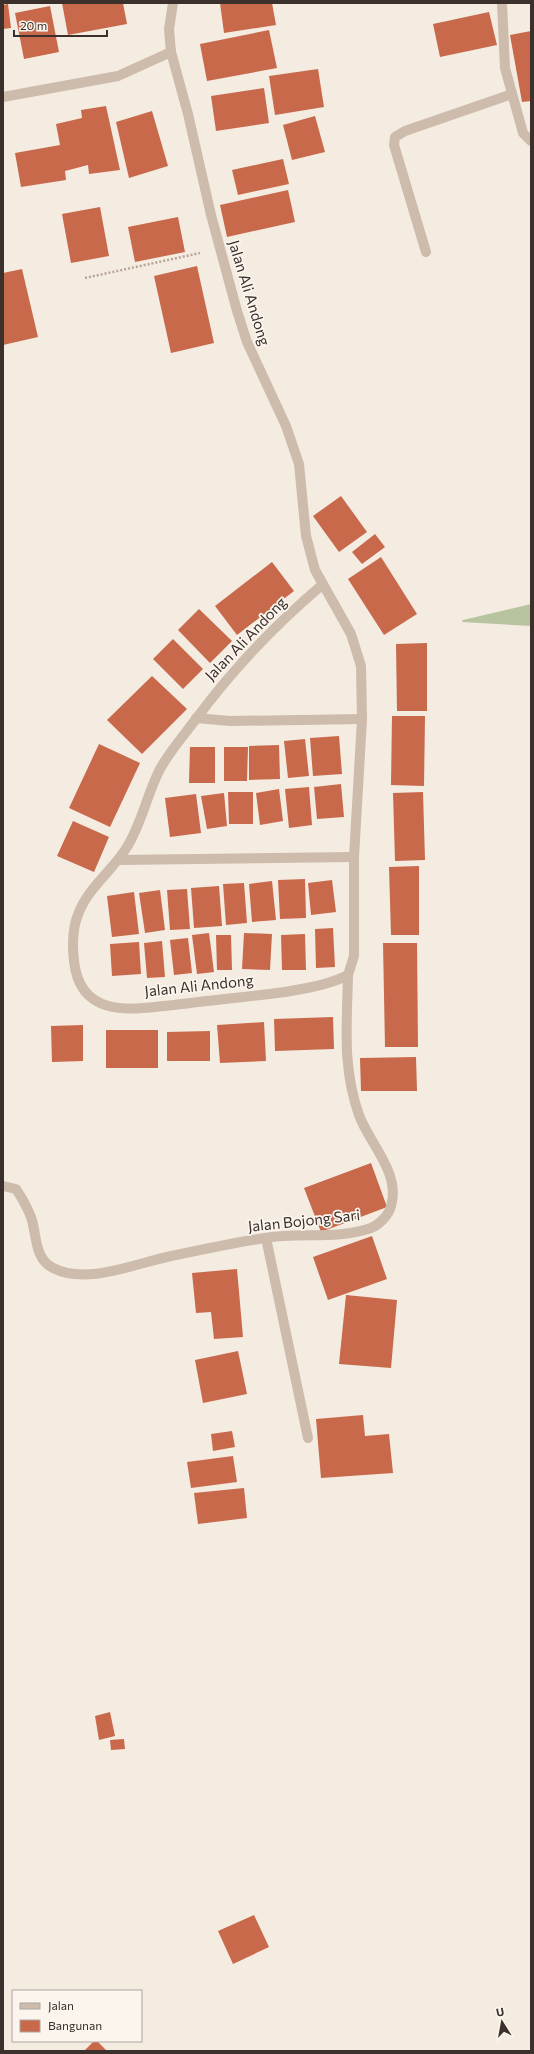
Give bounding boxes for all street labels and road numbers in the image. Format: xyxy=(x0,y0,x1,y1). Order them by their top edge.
street label: Jalan Ali Andong xyxy=(225,238,275,348)
street label: Jalan Ali Andong xyxy=(201,593,290,684)
street label: Jalan Ali Andong xyxy=(143,970,254,1000)
street label: Jalan Bojong Sari xyxy=(247,1205,361,1235)

